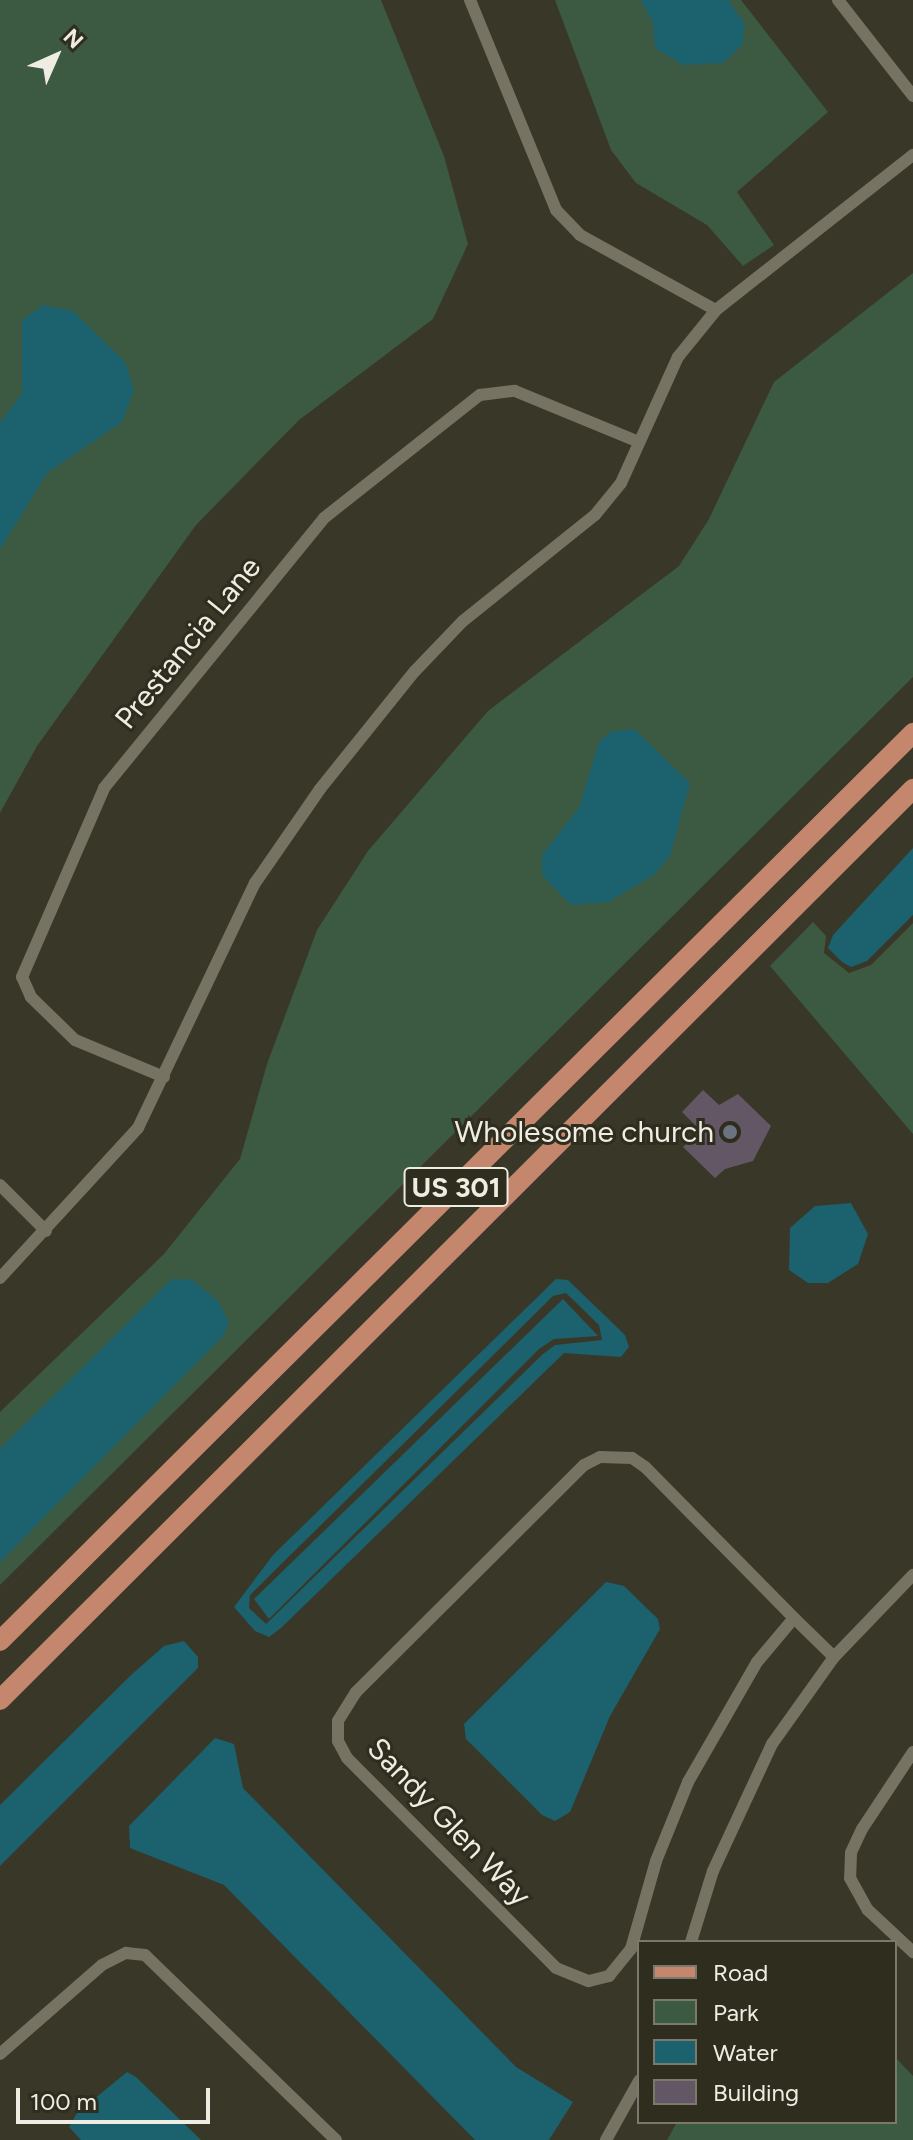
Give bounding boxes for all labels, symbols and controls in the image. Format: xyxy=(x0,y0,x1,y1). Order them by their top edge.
north arrow xyxy=(16,16,96,96)
text: N xyxy=(58,23,89,54)
street label: Prestancia Lane xyxy=(108,550,268,736)
place label: Wholesome church xyxy=(455,1114,714,1150)
marker: Wholesome church xyxy=(721,1123,739,1141)
road number: US 301 xyxy=(402,1163,510,1211)
street label: Sandy Glen Way xyxy=(360,1731,538,1913)
legend xyxy=(637,1940,897,2124)
text: Road xyxy=(713,1958,768,1987)
text: Park xyxy=(713,1998,759,2027)
text: Water xyxy=(713,2038,778,2067)
scale bar xyxy=(20,2072,214,2122)
text: Building xyxy=(713,2078,799,2107)
text: 100 m xyxy=(30,2087,97,2116)

